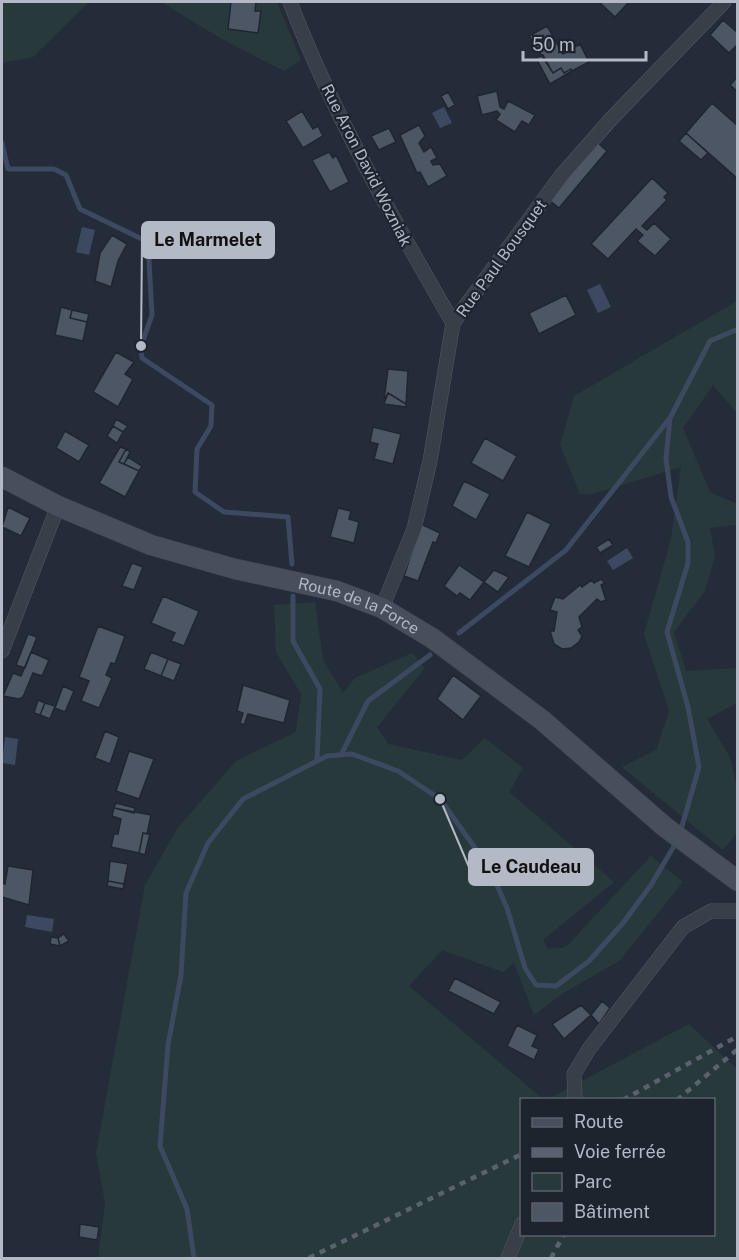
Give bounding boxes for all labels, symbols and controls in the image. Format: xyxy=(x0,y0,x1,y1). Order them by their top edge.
scale bar xyxy=(523,24,646,62)
text: 50 m xyxy=(532,34,575,55)
street label: Rue Aron David Wozniak xyxy=(317,81,416,249)
street label: Rue Paul Bousquet xyxy=(452,196,550,321)
callout: Le Marmelet xyxy=(142,222,274,258)
text: Le Marmelet xyxy=(154,229,262,250)
street label: Route de la Force xyxy=(296,574,423,638)
callout: Le Caudeau xyxy=(469,849,593,885)
text: Le Caudeau xyxy=(481,856,581,877)
legend xyxy=(520,1098,715,1236)
text: Route xyxy=(574,1111,623,1132)
text: Voie ferrée xyxy=(574,1141,666,1162)
text: Parc xyxy=(574,1171,612,1192)
text: Bâtiment xyxy=(574,1201,650,1222)

